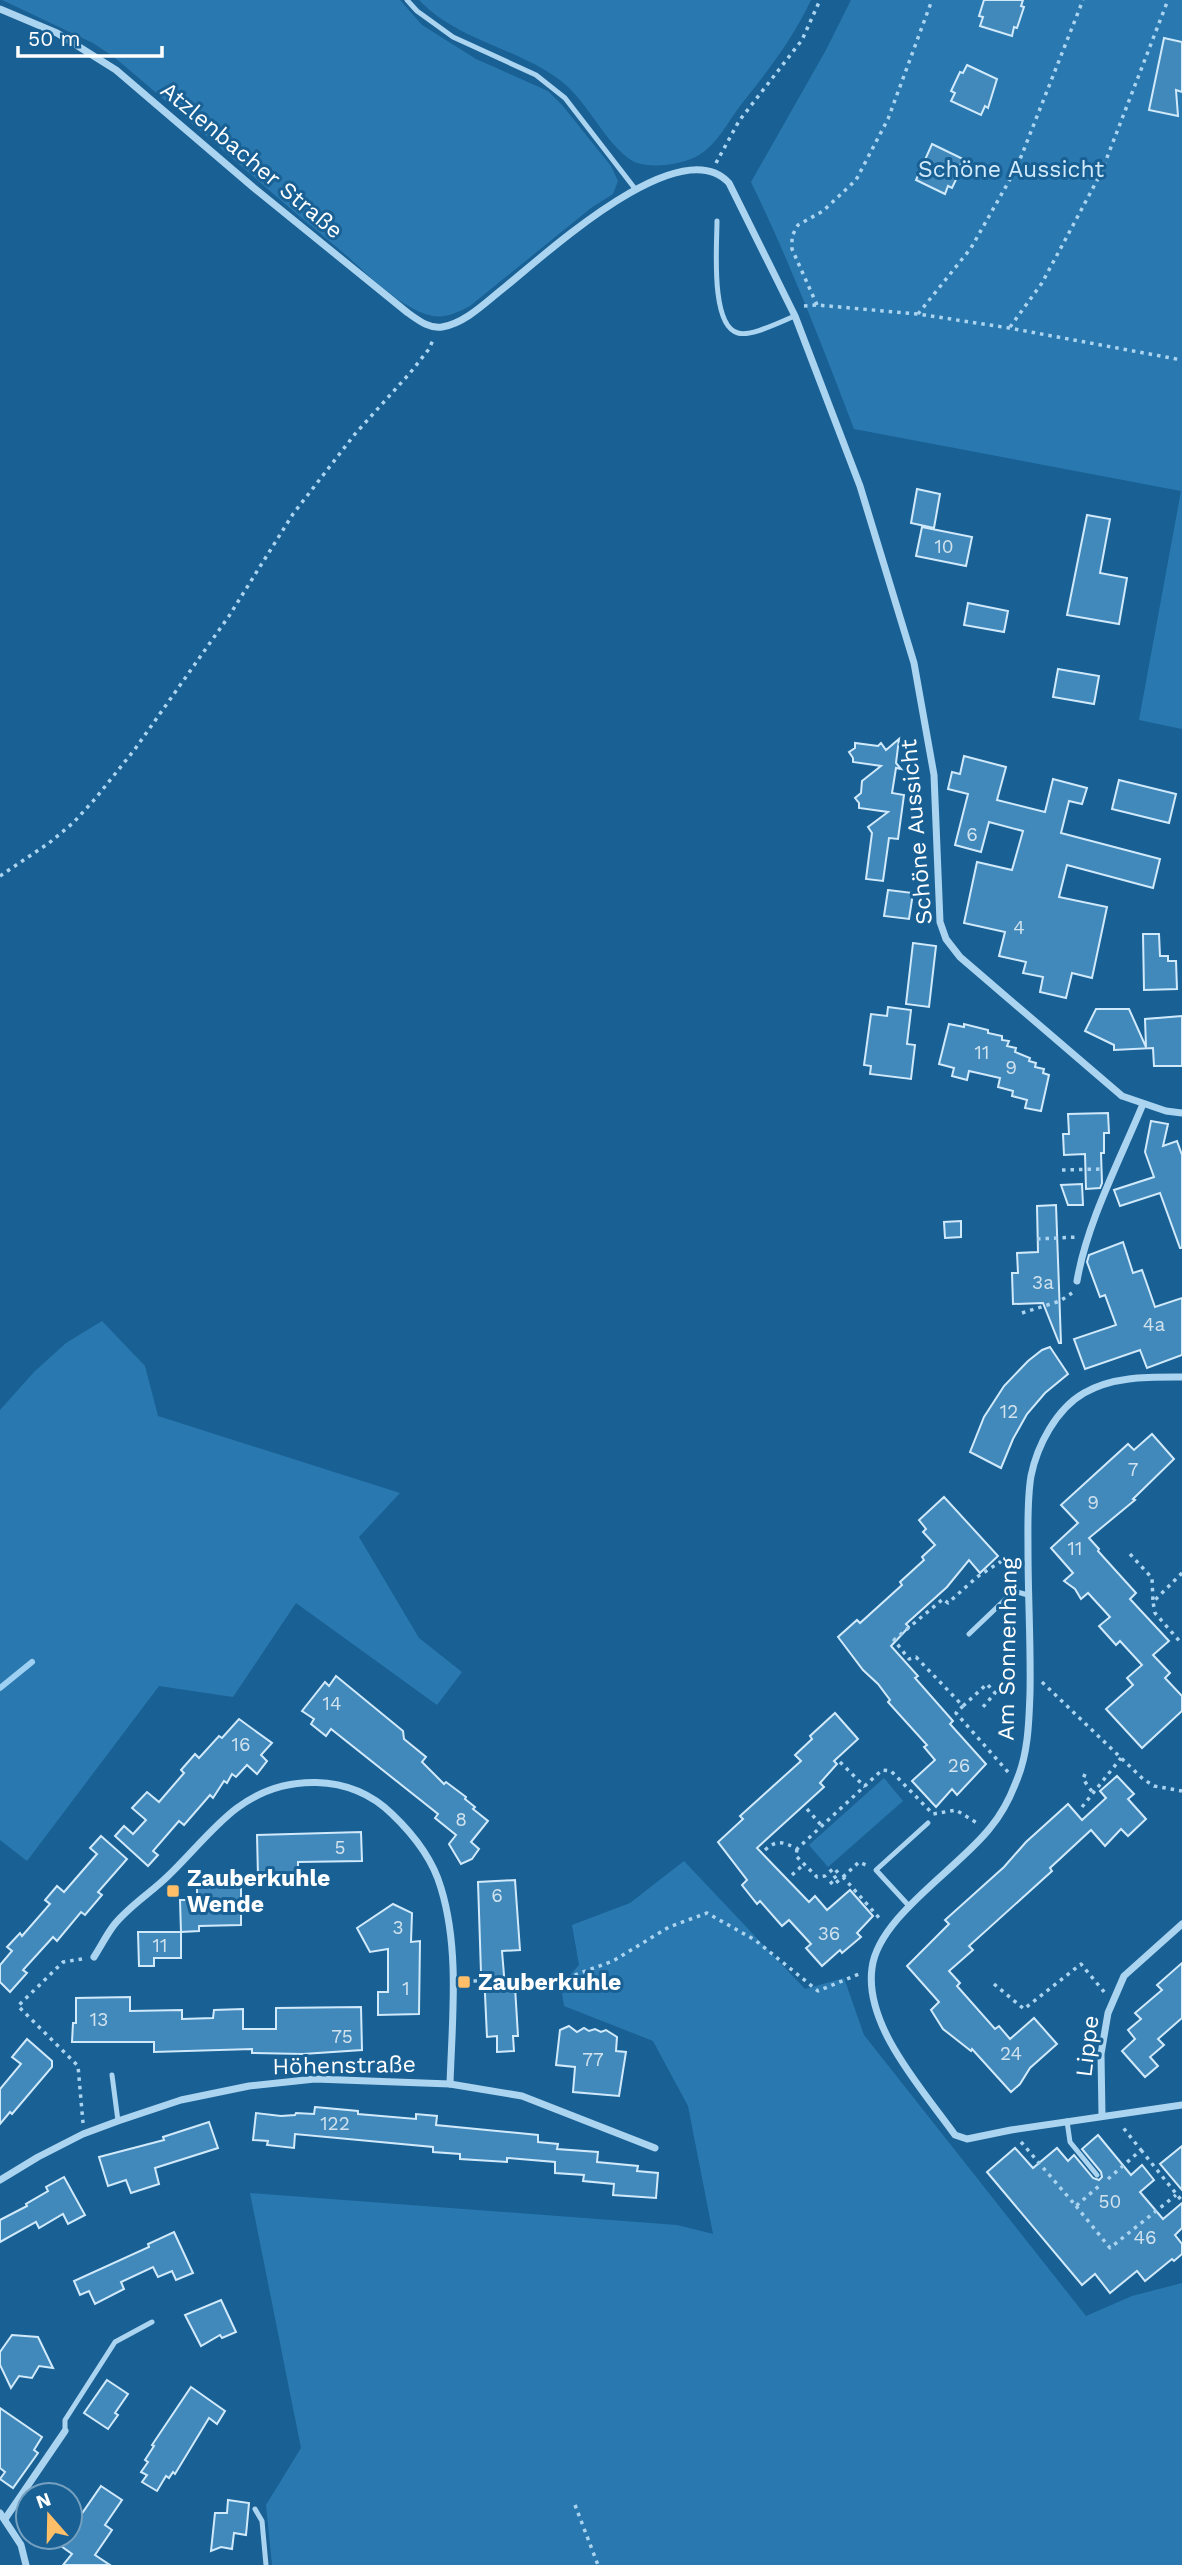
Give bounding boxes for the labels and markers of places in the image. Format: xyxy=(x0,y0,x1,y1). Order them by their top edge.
place label: Zauberkuhle Wende xyxy=(187,1865,330,1918)
marker: Zauberkuhle Wende xyxy=(165,1883,181,1899)
place label: Zauberkuhle xyxy=(478,1969,621,1996)
marker: Zauberkuhle xyxy=(456,1974,472,1990)

